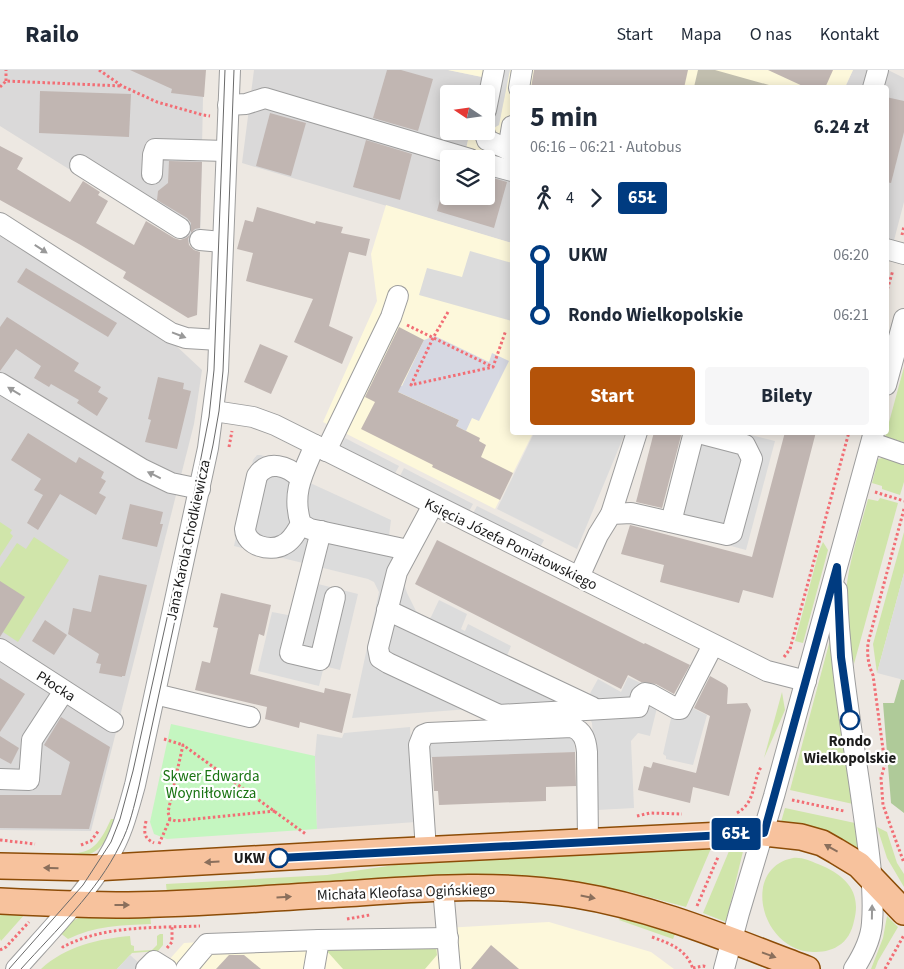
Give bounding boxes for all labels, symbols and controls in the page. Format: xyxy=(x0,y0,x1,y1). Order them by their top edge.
text: Railo xyxy=(25,17,79,52)
text: Start xyxy=(616,22,653,47)
text: Mapa xyxy=(681,22,722,47)
text: O nas xyxy=(750,22,792,47)
text: Kontakt xyxy=(820,22,879,47)
north arrow xyxy=(440,85,495,140)
map controls xyxy=(440,85,495,205)
text: 5 min xyxy=(530,97,598,137)
text: 6.24 zł xyxy=(814,114,869,141)
text: 06:16 – 06:21 · Autobus xyxy=(530,136,681,158)
button: layers xyxy=(440,150,495,205)
icon: walk xyxy=(530,184,558,212)
icon: forward xyxy=(582,184,610,212)
text: 65Ł xyxy=(628,185,657,210)
text: 4 xyxy=(566,187,574,209)
text: UKW xyxy=(568,242,608,269)
one-way arrow xyxy=(34,244,48,254)
text: 06:20 xyxy=(833,244,869,266)
text: Rondo Wielkopolskie xyxy=(568,302,743,329)
text: 06:21 xyxy=(833,304,869,326)
one-way arrow xyxy=(171,332,186,339)
button: Start xyxy=(530,367,695,425)
button: Bilety xyxy=(705,367,869,425)
one-way arrow xyxy=(8,387,21,396)
street label: Jana Karola Chodkiewicza xyxy=(161,458,216,623)
one-way arrow xyxy=(147,471,161,479)
street label: Księcia Józefa Poniatowskiego xyxy=(421,493,601,596)
street label: Płocka xyxy=(32,666,79,707)
marker: Rondo Wielkopolskie xyxy=(840,710,860,730)
place label: Rondo Wielkopolskie xyxy=(804,731,896,769)
park label: Skwer Edwarda Woyniłłowicza xyxy=(162,766,260,804)
line badge: 65Ł xyxy=(707,818,765,850)
text: 65Ł xyxy=(722,821,750,846)
one-way arrow xyxy=(824,844,838,852)
place label: UKW xyxy=(234,848,265,869)
marker: UKW xyxy=(269,848,289,868)
one-way arrow xyxy=(204,858,220,866)
one-way arrow xyxy=(43,863,59,871)
street label: Michała Kleofasa Ogińskiego xyxy=(317,879,495,906)
one-way arrow xyxy=(276,892,292,900)
one-way arrow xyxy=(581,894,597,902)
one-way arrow xyxy=(114,901,130,909)
one-way arrow xyxy=(868,904,876,920)
one-way arrow xyxy=(762,951,777,959)

